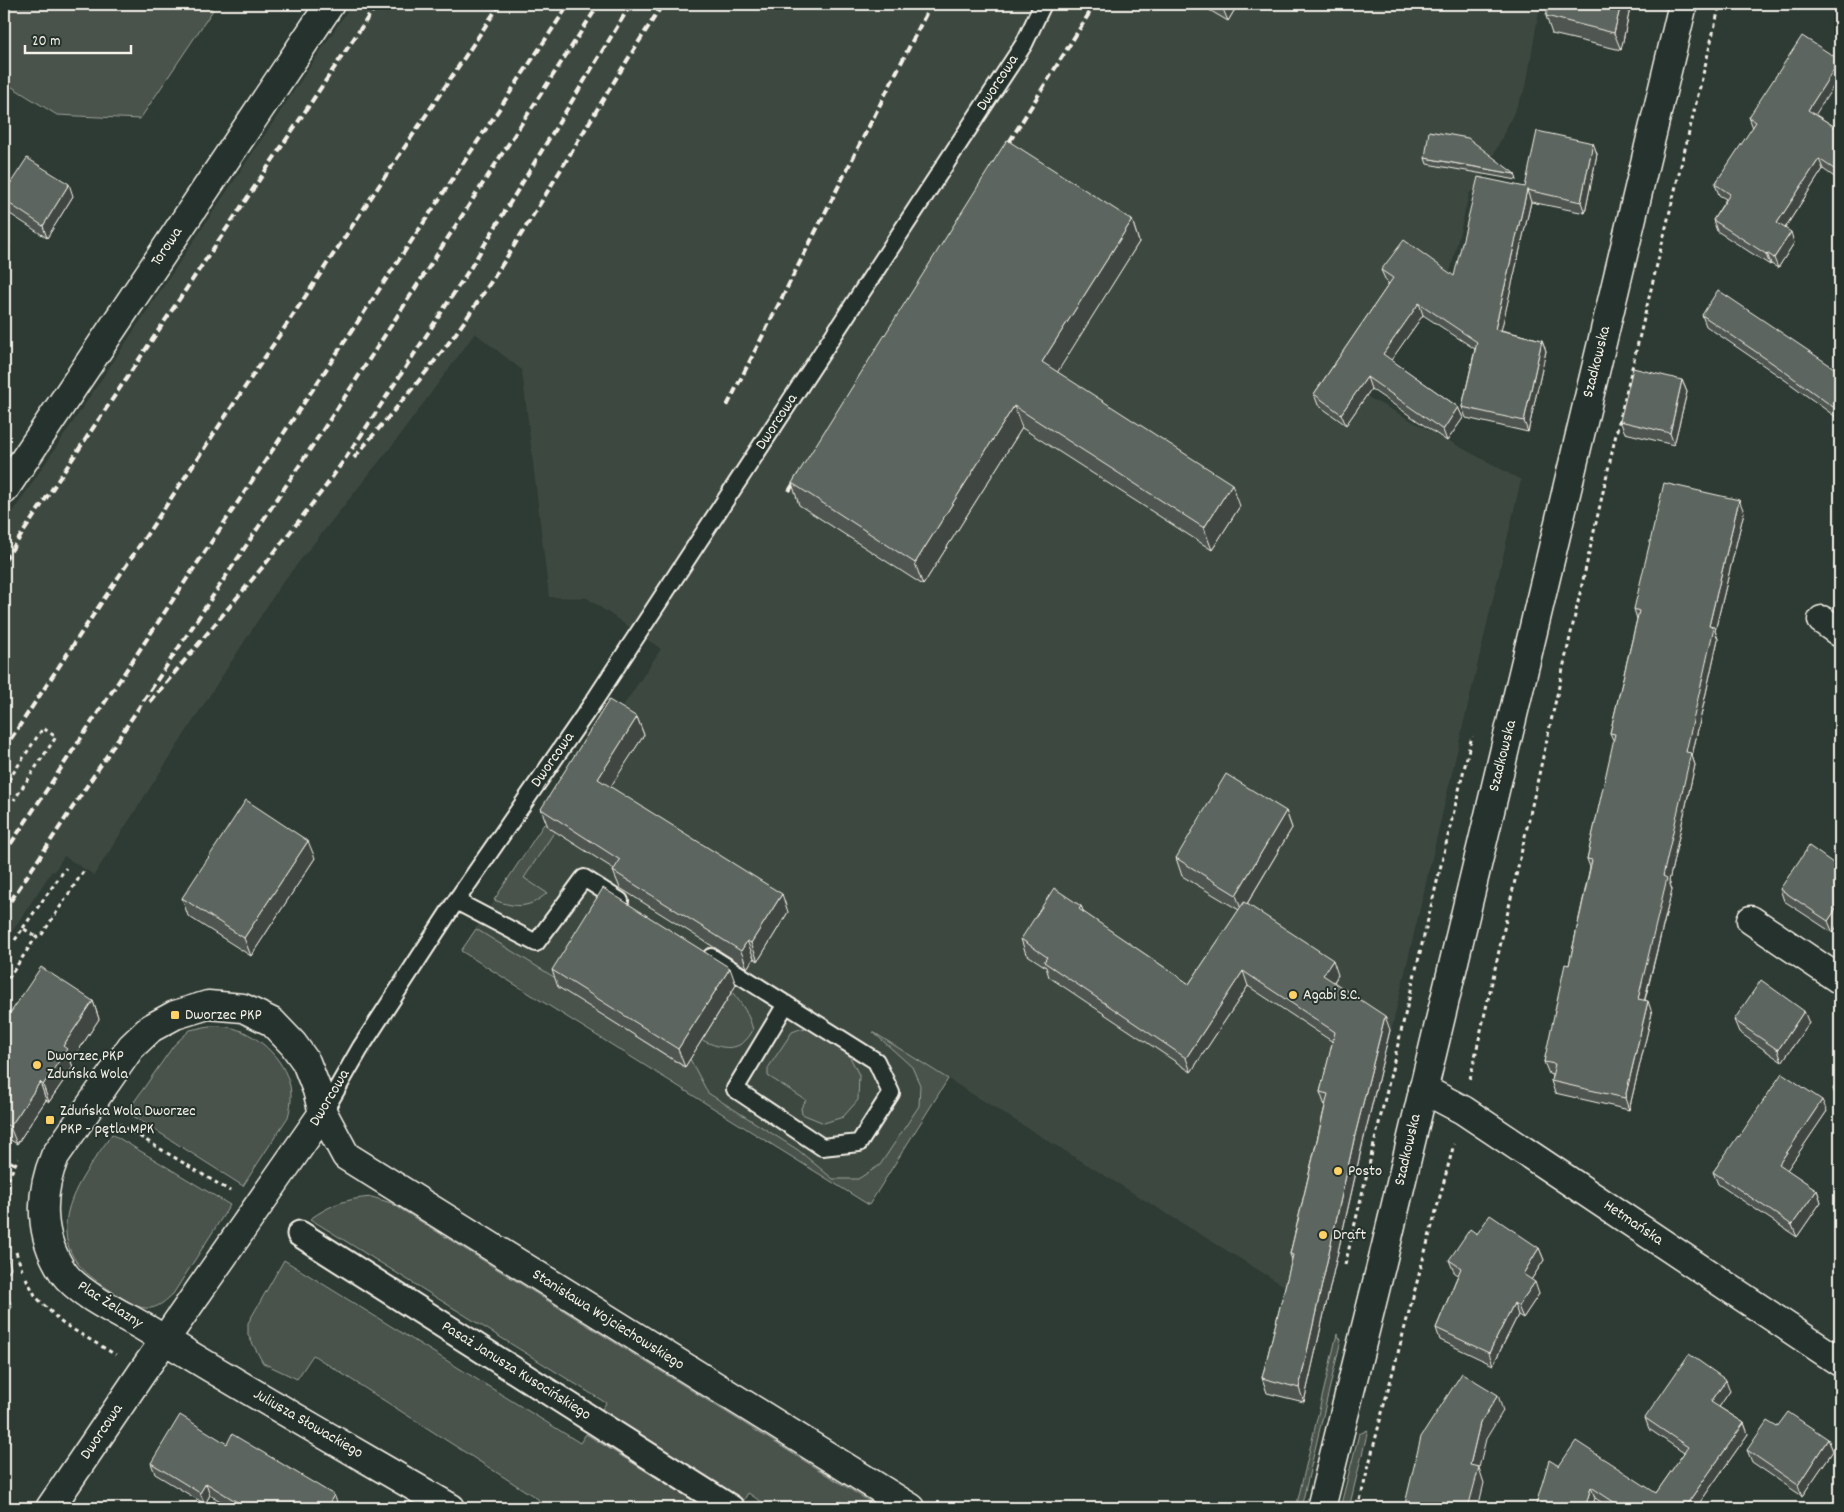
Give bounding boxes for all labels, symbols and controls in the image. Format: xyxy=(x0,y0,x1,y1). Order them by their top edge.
scale bar xyxy=(25,22,131,54)
text: 20 m xyxy=(32,31,60,53)
street label: Dworcowa xyxy=(971,50,1025,116)
street label: Torowa xyxy=(145,222,189,271)
street label: Szadkowska xyxy=(1577,323,1617,400)
street label: Dworcowa xyxy=(750,389,804,455)
street label: Szadkowska xyxy=(1483,717,1523,794)
street label: Dworcowa xyxy=(526,727,581,792)
place label: Agabi S.C. xyxy=(1303,984,1360,1007)
marker: Agabi S.C. xyxy=(1287,989,1299,1001)
place label: Dworzec PKP xyxy=(185,1004,262,1027)
marker: Dworzec PKP xyxy=(169,1009,181,1021)
place label: Dworzec PKP Zduńska Wola xyxy=(47,1045,128,1086)
marker: Dworzec PKP Zduńska Wola xyxy=(31,1059,43,1071)
street label: Dworcowa xyxy=(304,1065,356,1131)
place label: Zduńska Wola Dworzec PKP - pętla MPK xyxy=(60,1100,196,1141)
street label: Szadkowska xyxy=(1389,1111,1428,1188)
marker: Zduńska Wola Dworzec PKP - pętla MPK xyxy=(44,1114,56,1126)
place label: Posto xyxy=(1348,1160,1382,1183)
marker: Posto xyxy=(1332,1165,1344,1177)
street label: Hetmańska xyxy=(1598,1195,1668,1252)
place label: Draft xyxy=(1333,1224,1366,1247)
marker: Draft xyxy=(1317,1229,1329,1241)
street label: Stanisława Wojciechowskiego xyxy=(527,1264,689,1376)
street label: Plac Żelazny xyxy=(73,1275,148,1335)
street label: Pasaż Janusza Kusocińskiego xyxy=(437,1316,595,1426)
street label: Juliusza Słowackiego xyxy=(249,1383,367,1465)
street label: Dworcowa xyxy=(75,1399,129,1465)

